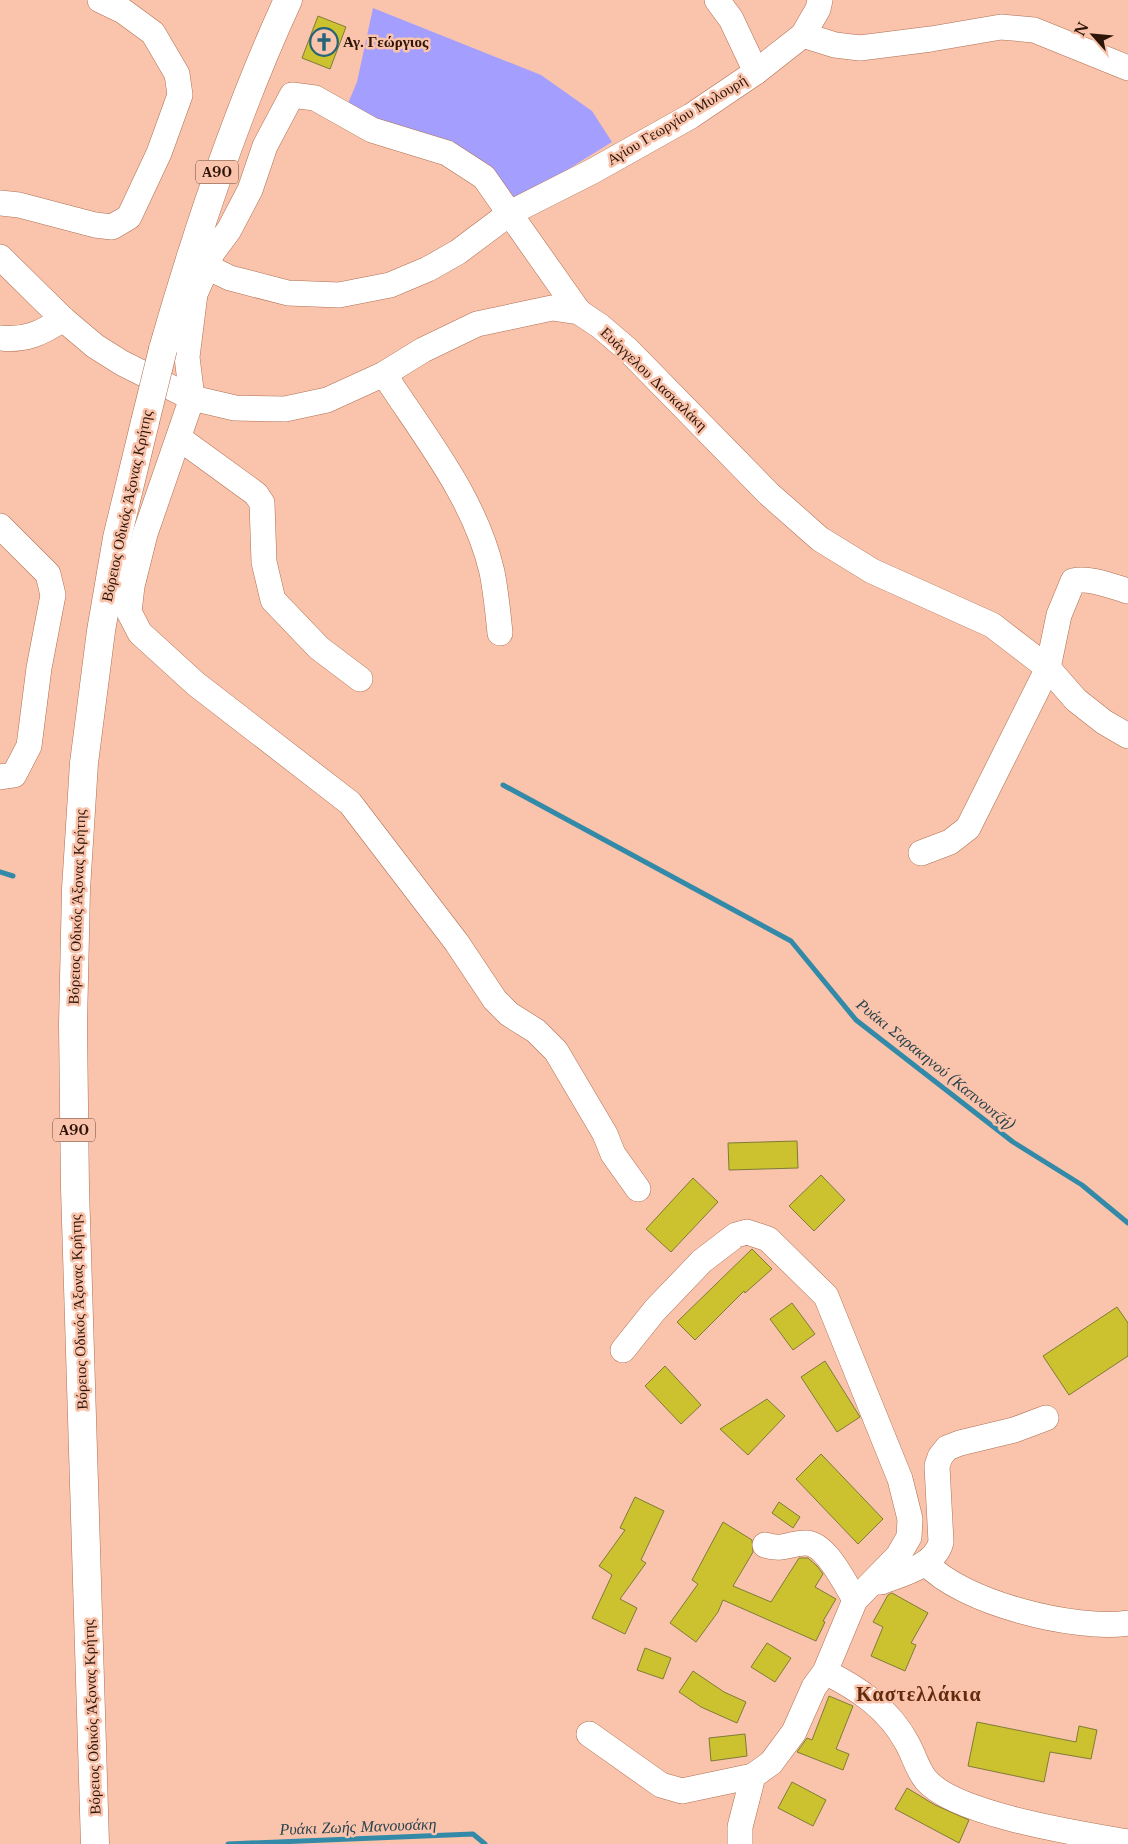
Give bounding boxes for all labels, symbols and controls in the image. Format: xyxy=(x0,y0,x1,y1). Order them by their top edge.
north arrow xyxy=(1068,10,1118,60)
text: N xyxy=(1070,19,1092,39)
church icon: Αγ. Γεώργιος xyxy=(309,27,339,57)
place label: Αγ. Γεώργιος xyxy=(343,32,429,51)
street label: Αγίου Γεωργίου Μυλουρή xyxy=(603,70,750,169)
road number: Α90 xyxy=(196,160,238,183)
street label: Ευάγγελου Δασκαλάκη xyxy=(597,323,712,435)
street label: Βόρειος Οδικός Άξονας Κρήτης xyxy=(97,408,156,603)
street label: Βόρειος Οδικός Άξονας Κρήτης xyxy=(64,809,89,1005)
water label: Ρυάκι Σαρακηνού (Καπνουτζή) xyxy=(852,993,1019,1134)
road number: Α90 xyxy=(53,1118,95,1142)
street label: Βόρειος Οδικός Άξονας Κρήτης xyxy=(66,1214,91,1410)
street label: Βόρειος Οδικός Άξονας Κρήτης xyxy=(79,1619,104,1815)
district label: Καστελλάκια xyxy=(856,1682,982,1706)
water label: Ρυάκι Ζωής Μανουσάκη xyxy=(278,1813,437,1839)

